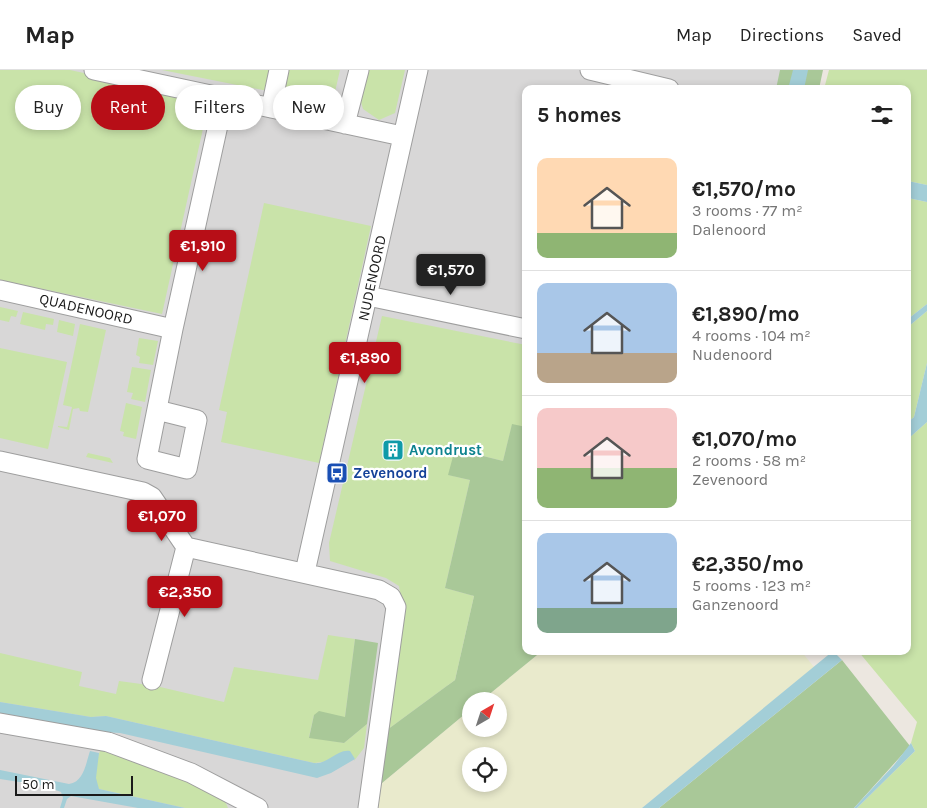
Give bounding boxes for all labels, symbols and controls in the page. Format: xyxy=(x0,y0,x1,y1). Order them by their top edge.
text: Map xyxy=(25,21,75,49)
text: Map xyxy=(676,24,712,46)
text: Directions xyxy=(740,24,824,46)
text: Saved xyxy=(852,24,902,46)
chip: Buy xyxy=(15,85,81,130)
chip: Rent xyxy=(91,85,165,130)
chip: Filters xyxy=(175,85,263,130)
chip: New xyxy=(273,85,344,130)
icon: filters xyxy=(868,101,896,129)
text: 5 homes xyxy=(537,103,622,127)
text: €1,570/mo xyxy=(692,177,796,201)
icon: home xyxy=(577,178,637,238)
text: 3 rooms · 77 m² xyxy=(692,201,803,220)
text: Dalenoord xyxy=(692,220,766,239)
pin: €1,910 xyxy=(162,230,244,272)
street label: NUDENOORD xyxy=(354,234,390,322)
text: €1,910 xyxy=(180,236,226,255)
pin: €1,570 xyxy=(410,254,492,296)
text: €1,570 xyxy=(427,260,475,279)
street label: QUADENOORD xyxy=(38,290,134,328)
text: €1,890/mo xyxy=(692,302,800,326)
icon: home xyxy=(577,303,637,363)
text: 4 rooms · 104 m² xyxy=(692,326,811,345)
pin: €1,890 xyxy=(324,342,406,384)
text: Nudenoord xyxy=(692,345,773,364)
text: €1,890 xyxy=(340,348,390,367)
text: €1,070/mo xyxy=(692,427,797,451)
icon: home xyxy=(577,428,637,488)
building icon: Avondrust xyxy=(381,438,405,462)
place label: Avondrust xyxy=(409,441,482,459)
text: 2 rooms · 58 m² xyxy=(692,451,806,470)
bus stop icon: Zevenoord xyxy=(325,461,349,485)
place label: Zevenoord xyxy=(353,464,428,482)
text: Zevenoord xyxy=(692,470,768,489)
pin: €1,070 xyxy=(121,500,203,542)
text: €1,070 xyxy=(138,506,186,525)
text: €2,350/mo xyxy=(692,552,804,576)
icon: home xyxy=(577,553,637,613)
pin: €2,350 xyxy=(144,576,226,618)
text: 5 rooms · 123 m² xyxy=(692,576,811,595)
text: €2,350 xyxy=(158,582,212,601)
text: Ganzenoord xyxy=(692,595,779,614)
north arrow xyxy=(462,692,508,738)
map controls xyxy=(462,692,507,792)
button: locate xyxy=(462,747,507,792)
scale bar xyxy=(15,773,132,796)
text: 50 m xyxy=(22,776,55,793)

